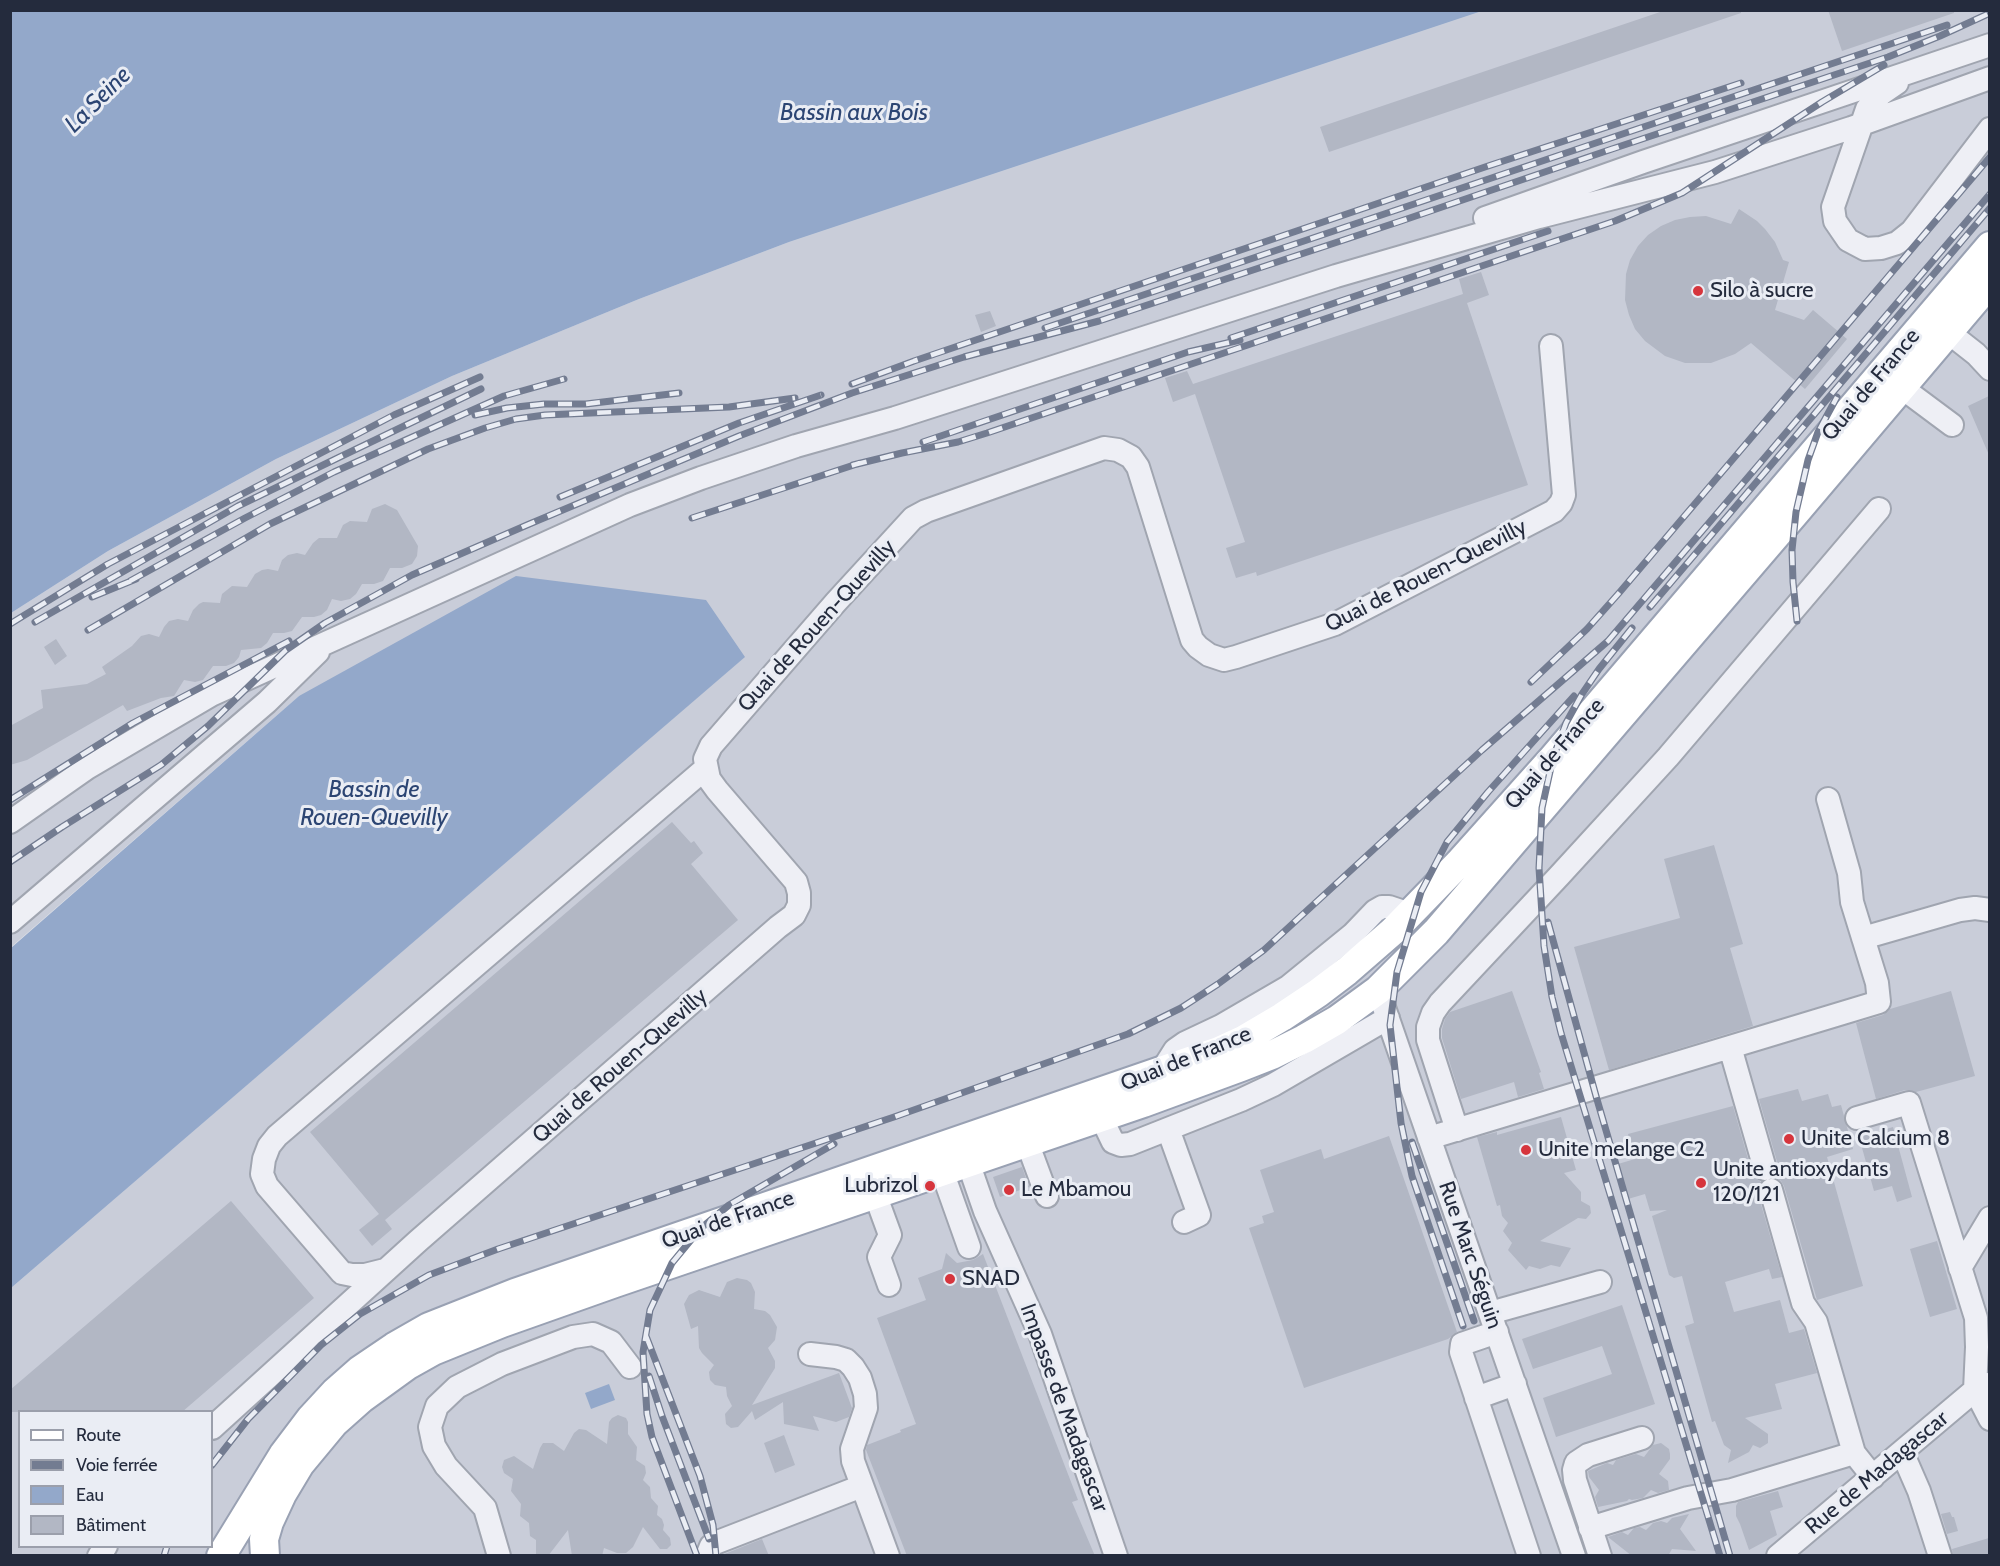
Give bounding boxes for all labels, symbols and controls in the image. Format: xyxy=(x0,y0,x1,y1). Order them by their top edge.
water label: La Seine xyxy=(59,61,137,139)
water label: Bassin aux Bois xyxy=(780,99,928,127)
place label: Silo à sucre xyxy=(1710,278,1814,304)
marker: Silo à sucre xyxy=(1691,284,1705,298)
street label: Quai de France xyxy=(1816,324,1926,446)
street label: Quai de Rouen-Quevilly xyxy=(1321,514,1531,638)
street label: Quai de Rouen-Quevilly xyxy=(733,534,901,718)
street label: Quai de France xyxy=(1500,693,1610,815)
water label: Bassin de Rouen-Quevilly xyxy=(300,776,448,832)
street label: Quai de Rouen-Quevilly xyxy=(527,983,713,1149)
street label: Quai de France xyxy=(1117,1021,1255,1097)
place label: Unite Calcium 8 xyxy=(1801,1126,1950,1152)
marker: Unite Calcium 8 xyxy=(1782,1132,1796,1146)
place label: Unite melange C2 xyxy=(1538,1137,1705,1163)
marker: Unite melange C2 xyxy=(1519,1143,1533,1157)
place label: Unite antioxydants 120/121 xyxy=(1713,1157,1888,1208)
place label: Lubrizol xyxy=(844,1173,918,1199)
marker: Unite antioxydants 120/121 xyxy=(1694,1176,1708,1190)
place label: Le Mbamou xyxy=(1021,1177,1131,1203)
street label: Rue Marc Séguin xyxy=(1432,1178,1508,1332)
marker: Lubrizol xyxy=(923,1179,937,1193)
marker: Le Mbamou xyxy=(1002,1183,1016,1197)
street label: Quai de France xyxy=(658,1185,798,1255)
place label: SNAD xyxy=(962,1266,1020,1292)
marker: SNAD xyxy=(943,1272,957,1286)
street label: Impasse de Madagascar xyxy=(1014,1300,1114,1516)
street label: Rue de Madagascar xyxy=(1800,1406,1954,1540)
legend xyxy=(18,1410,213,1548)
text: Route xyxy=(76,1424,121,1446)
text: Voie ferrée xyxy=(76,1454,157,1476)
text: Eau xyxy=(76,1484,104,1506)
text: Bâtiment xyxy=(76,1514,146,1536)

